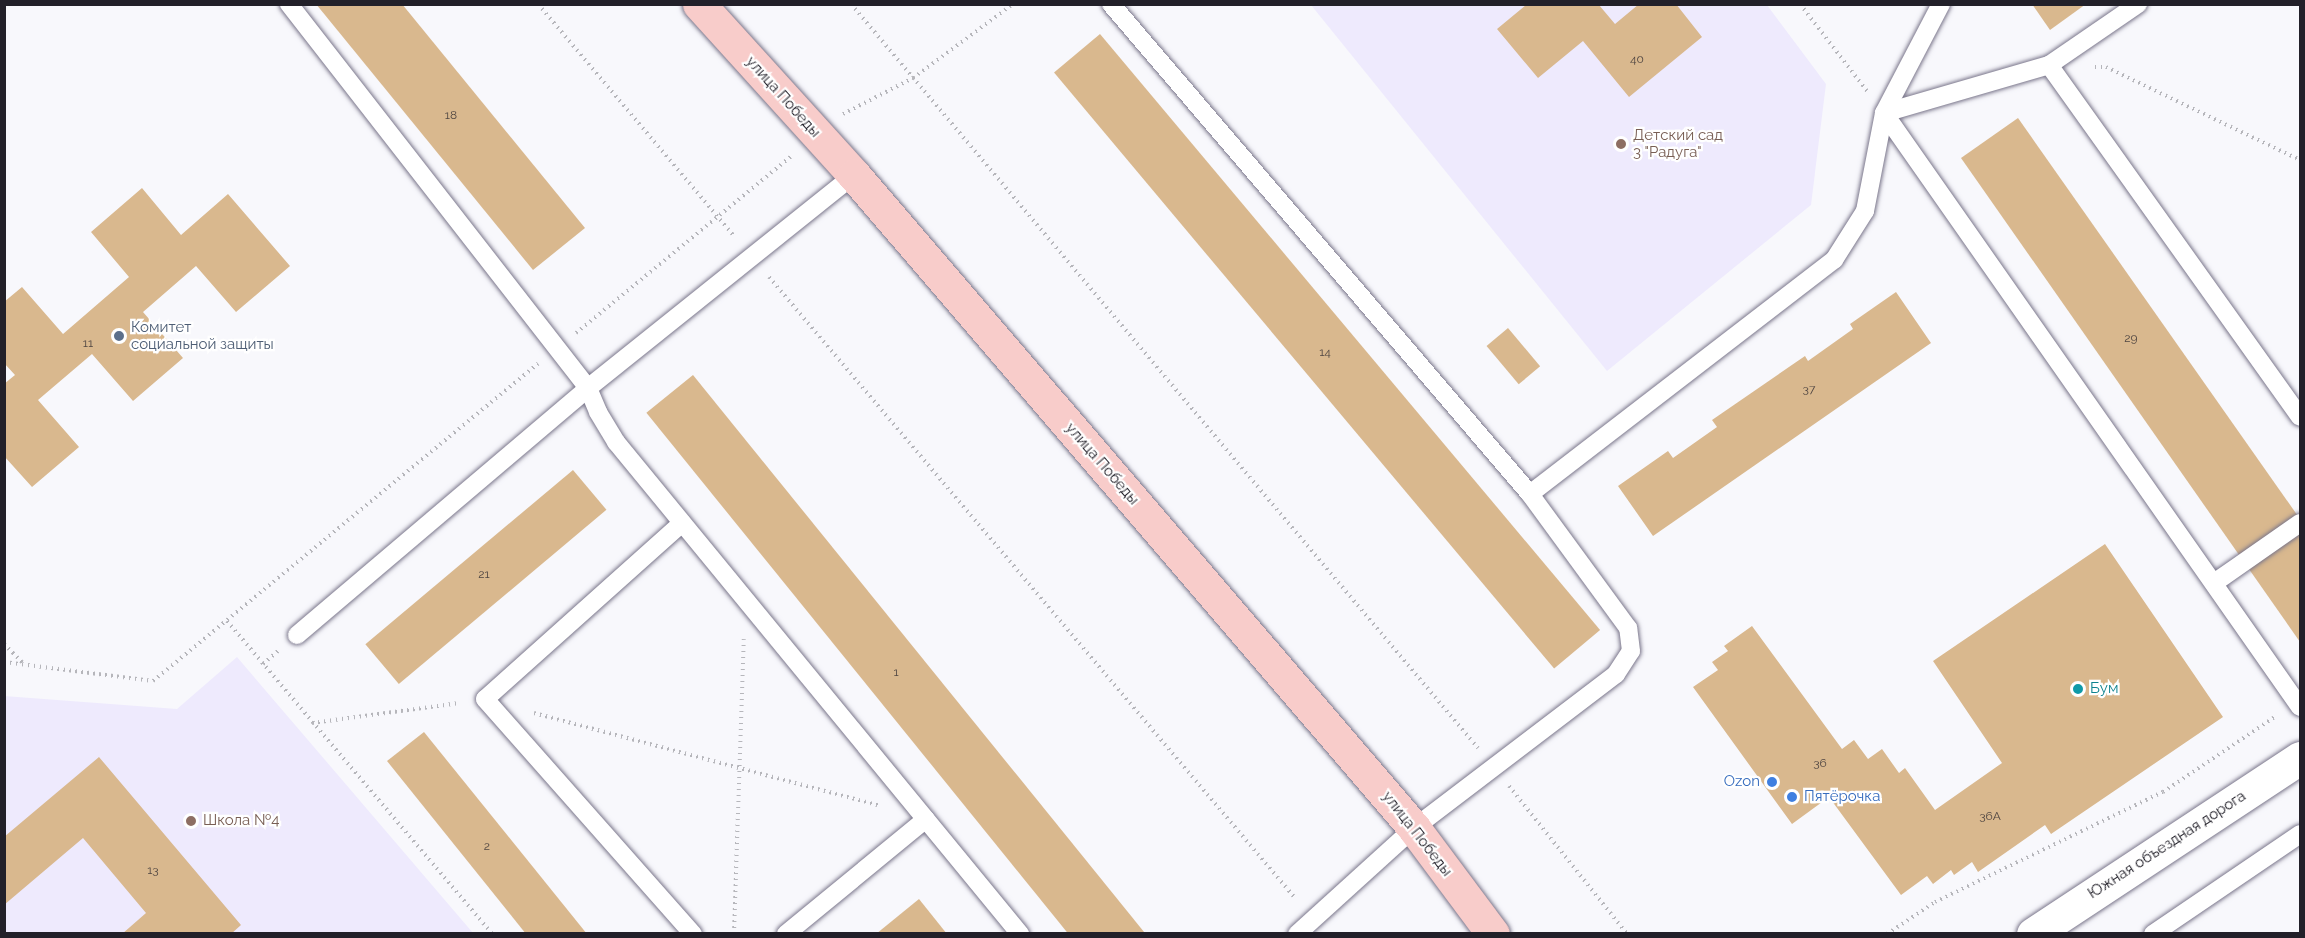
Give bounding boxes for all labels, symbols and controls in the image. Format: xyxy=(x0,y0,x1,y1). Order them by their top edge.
street label: улица Победы xyxy=(742,53,824,141)
house number: 40 xyxy=(1630,53,1644,67)
house number: 18 xyxy=(445,109,457,123)
place label: Детский сад 3 "Радуга" xyxy=(1633,126,1723,161)
marker: Детский сад 3 "Радуга" xyxy=(1614,137,1628,151)
place label: Комитет социальной защиты xyxy=(131,318,274,353)
marker: Комитет социальной защиты xyxy=(112,329,126,343)
house number: 29 xyxy=(2124,332,2138,346)
house number: 11 xyxy=(83,337,93,351)
house number: 14 xyxy=(1319,346,1331,360)
house number: 37 xyxy=(1803,383,1815,397)
street label: улица Победы xyxy=(1062,419,1142,509)
house number: 21 xyxy=(478,568,490,582)
house number: 1 xyxy=(893,666,899,680)
place label: Бум xyxy=(2090,680,2118,698)
marker: Бум xyxy=(2071,682,2085,696)
house number: 36 xyxy=(1813,757,1827,771)
place label: Ozon xyxy=(1724,773,1760,791)
marker: Ozon xyxy=(1765,775,1779,789)
street label: Южная объездная дорога xyxy=(2085,787,2249,903)
street label: улица Победы xyxy=(1378,788,1456,880)
place label: Пятёрочка xyxy=(1804,788,1880,806)
marker: Пятёрочка xyxy=(1785,790,1799,804)
house number: 36А xyxy=(1979,810,2001,824)
place label: Школа №4 xyxy=(203,812,279,830)
marker: Школа №4 xyxy=(184,814,198,828)
house number: 2 xyxy=(484,840,490,854)
house number: 13 xyxy=(147,864,159,878)

